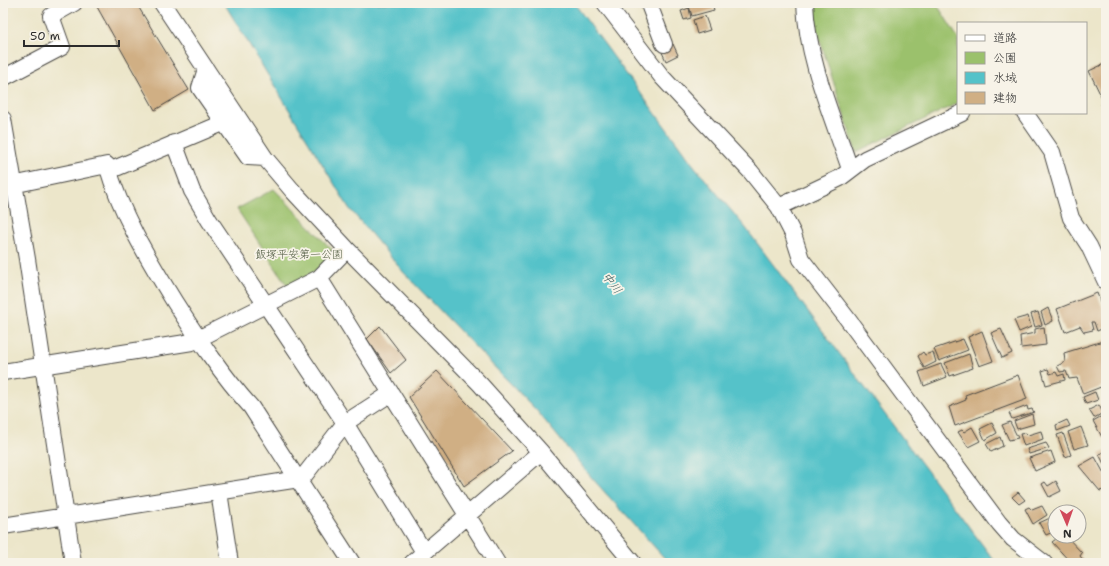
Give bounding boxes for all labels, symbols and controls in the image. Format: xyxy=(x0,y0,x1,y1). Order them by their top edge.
scale bar xyxy=(24,22,119,48)
legend xyxy=(957,22,1087,114)
text: 50 m xyxy=(30,28,60,44)
text: 道路 xyxy=(993,30,1017,46)
text: 公園 xyxy=(993,50,1017,66)
text: 水域 xyxy=(993,70,1017,86)
text: 建物 xyxy=(993,90,1017,106)
park label: 飯塚平安第一公園 xyxy=(255,247,343,262)
water label: 中川 xyxy=(598,269,626,297)
north arrow xyxy=(1047,504,1087,544)
text: N xyxy=(1062,526,1072,541)

